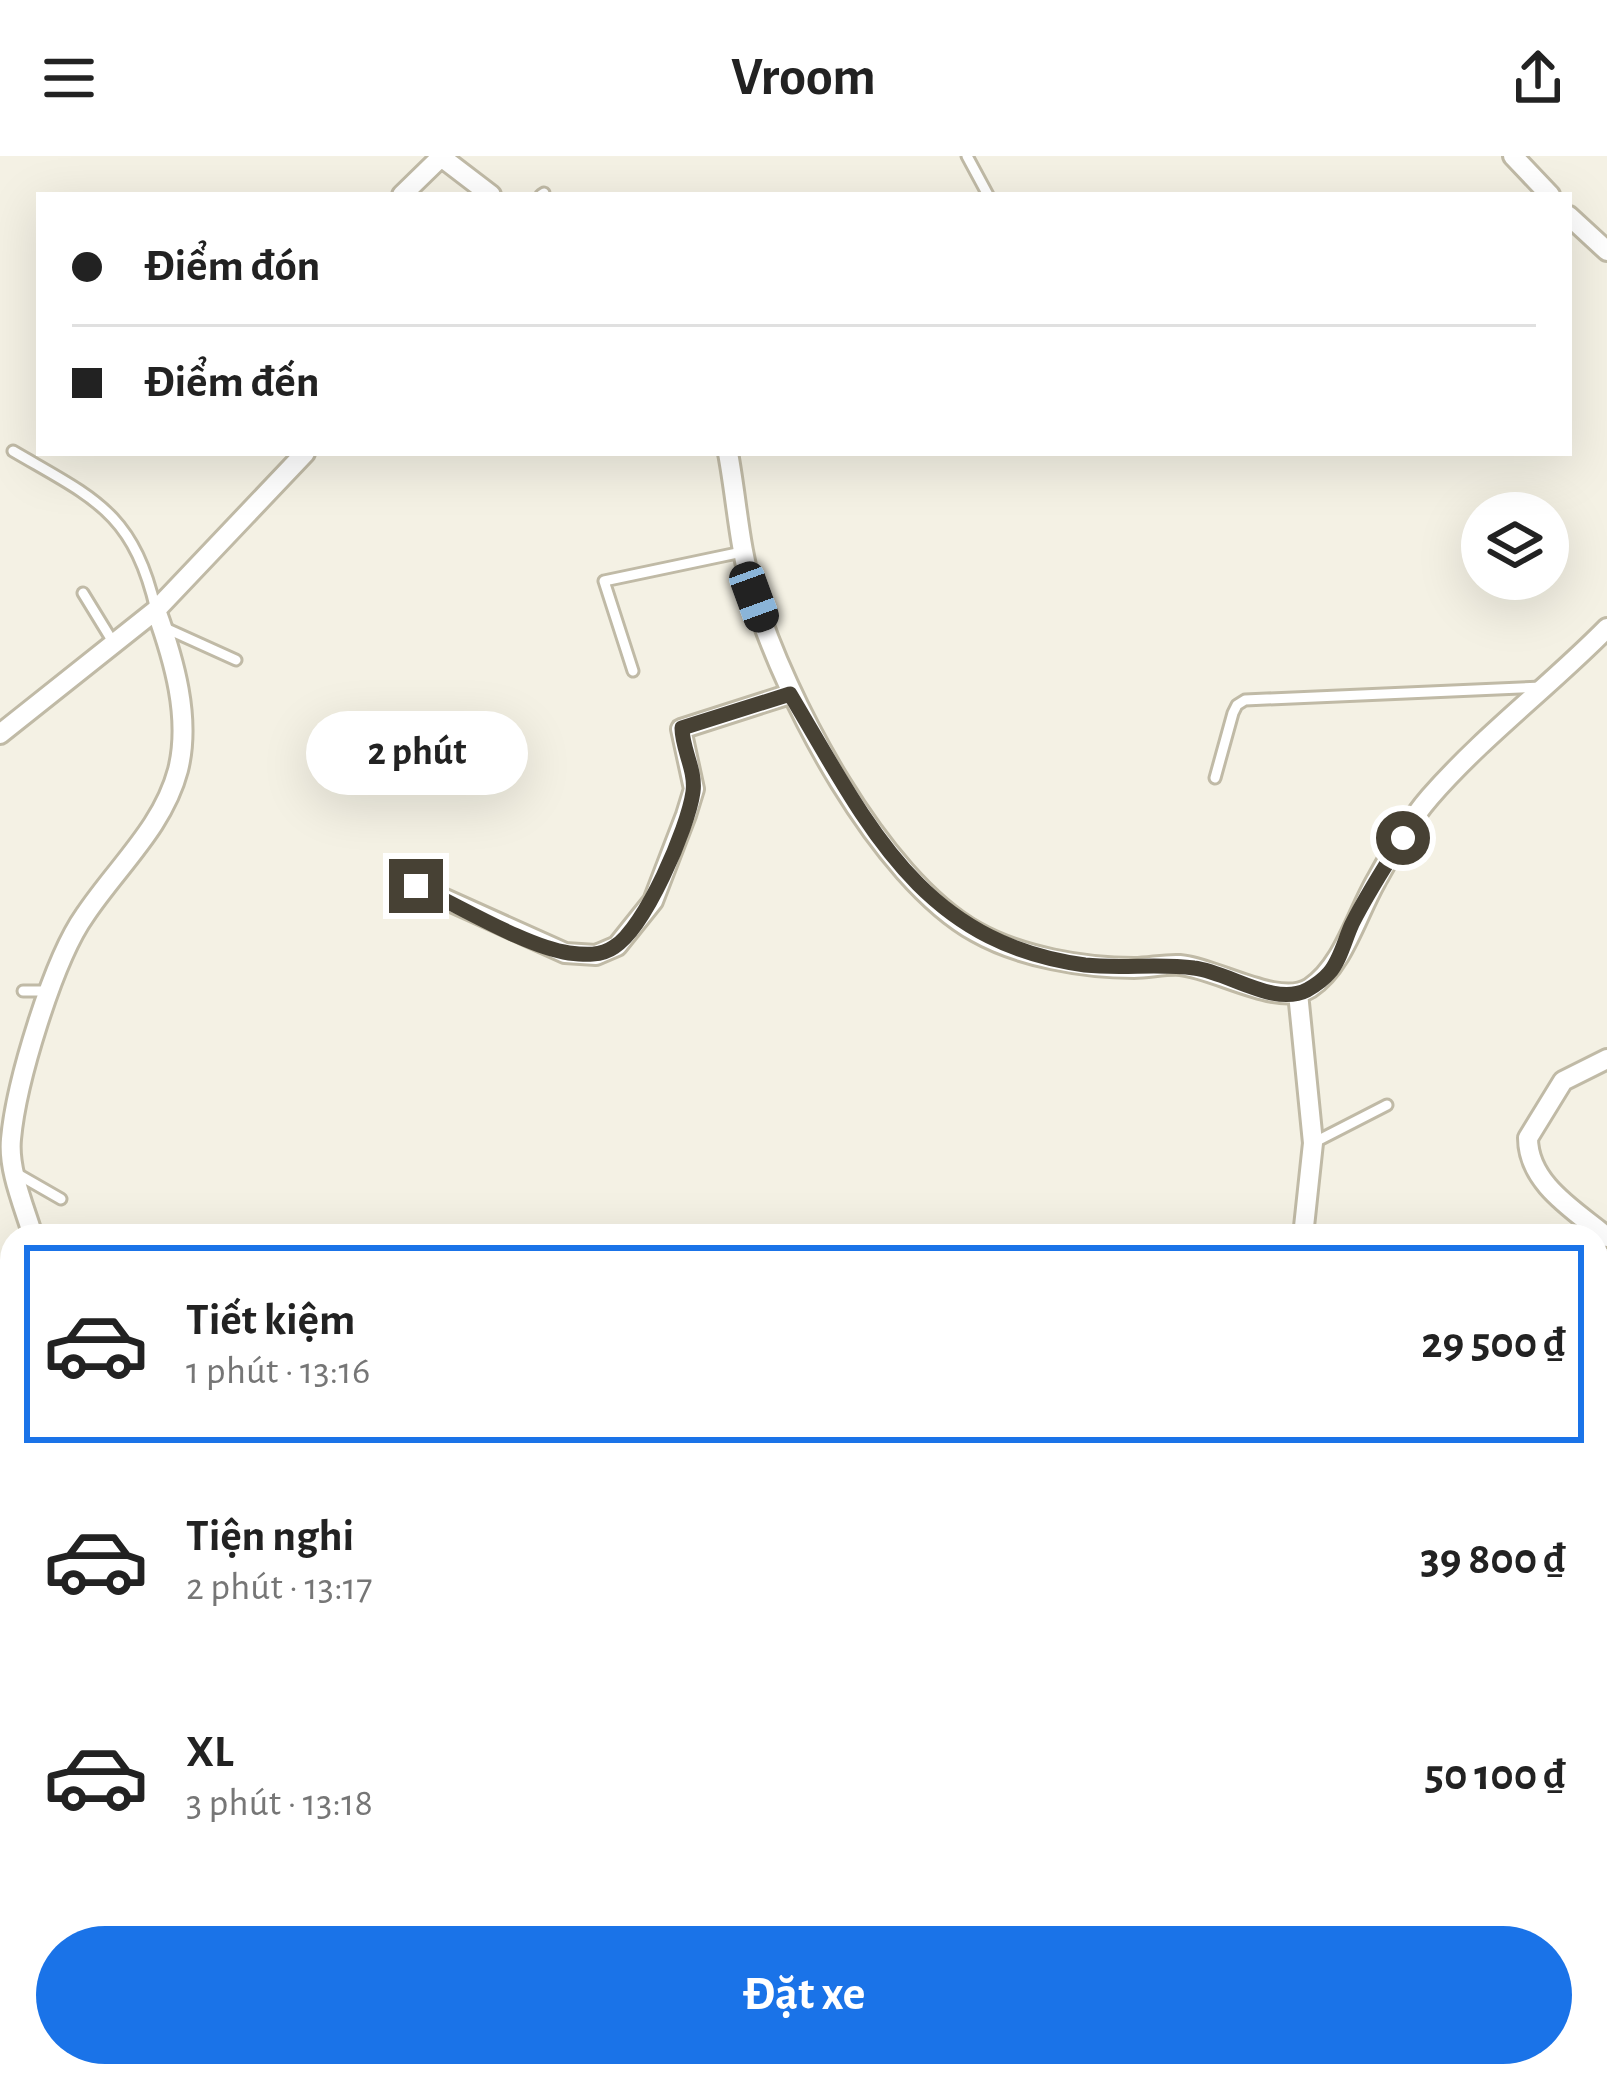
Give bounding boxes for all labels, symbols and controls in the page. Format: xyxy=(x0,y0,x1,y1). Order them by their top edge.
icon: menu xyxy=(36,45,102,111)
icon: share xyxy=(1505,45,1571,111)
text: Vroom xyxy=(731,51,876,105)
text: Điểm đón xyxy=(144,244,320,289)
text: Điểm đến xyxy=(144,360,320,405)
map controls xyxy=(1461,492,1569,600)
button: layers xyxy=(1461,492,1569,600)
car xyxy=(725,557,783,637)
callout: 2 phút xyxy=(305,712,527,796)
text: 2 phút xyxy=(368,733,466,772)
route start xyxy=(1376,811,1430,865)
route end xyxy=(389,859,443,913)
icon: car xyxy=(42,1290,150,1398)
text: Tiết kiệm xyxy=(186,1298,355,1343)
text: 29 500 ₫ xyxy=(1421,1321,1566,1366)
text: 1 phút · 13:16 xyxy=(186,1352,370,1391)
icon: car xyxy=(42,1506,150,1614)
text: Tiện nghi xyxy=(186,1514,354,1559)
text: 39 800 ₫ xyxy=(1420,1537,1566,1582)
text: 2 phút · 13:17 xyxy=(186,1568,373,1607)
icon: car xyxy=(42,1722,150,1830)
text: XL xyxy=(186,1730,234,1775)
text: 50 100 ₫ xyxy=(1424,1753,1566,1798)
text: 3 phút · 13:18 xyxy=(186,1784,373,1823)
button: Đặt xe xyxy=(36,1926,1572,2064)

